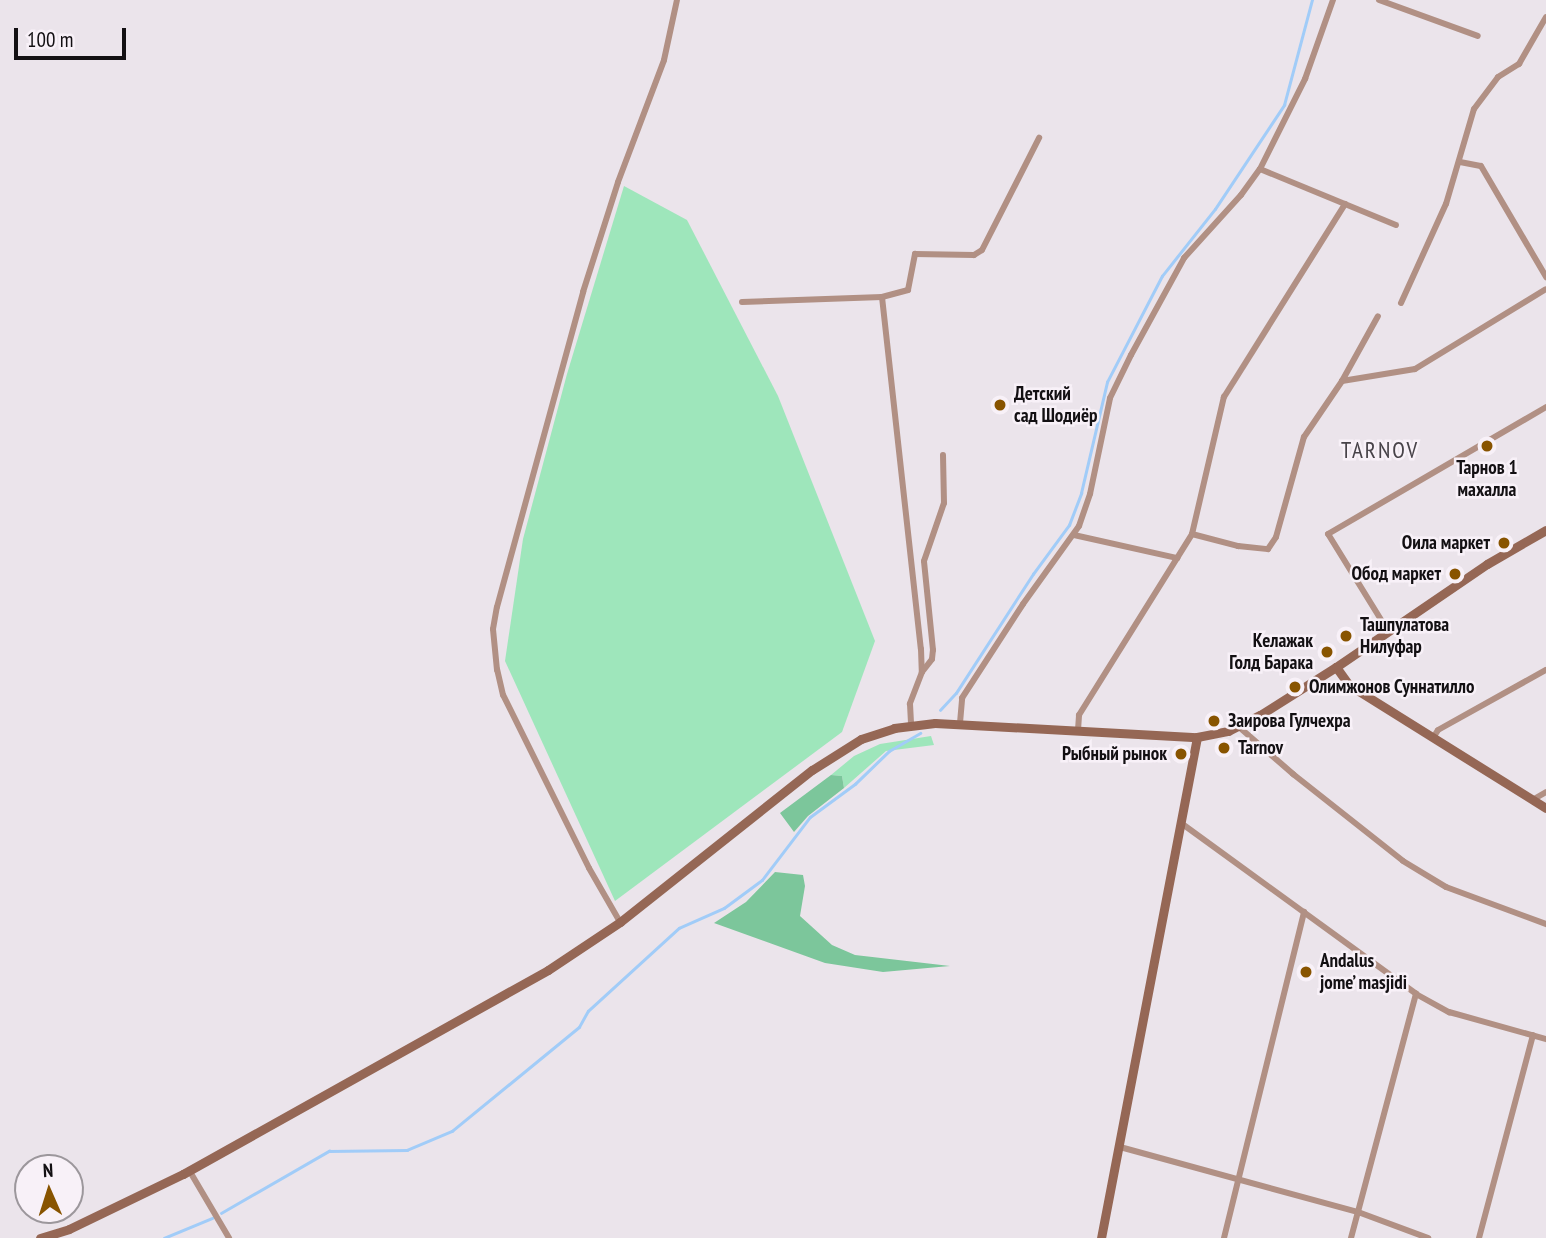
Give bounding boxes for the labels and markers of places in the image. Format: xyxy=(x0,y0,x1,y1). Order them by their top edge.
place label: Детский сад Шодиёр xyxy=(1014,383,1098,427)
marker: Детский сад Шодиёр xyxy=(992,397,1008,413)
marker: Тарнов 1 махалла xyxy=(1479,438,1495,454)
place label: Тарнов 1 махалла xyxy=(1456,457,1518,501)
place label: Оила маркет xyxy=(1402,532,1490,554)
marker: Оила маркет xyxy=(1496,535,1512,551)
place label: Обод маркет xyxy=(1352,563,1441,585)
marker: Обод маркет xyxy=(1447,566,1463,582)
place label: Ташпулатова Нилуфар xyxy=(1360,614,1449,658)
marker: Ташпулатова Нилуфар xyxy=(1338,628,1354,644)
place label: Келажак Голд Барака xyxy=(1229,630,1313,674)
marker: Келажак Голд Барака xyxy=(1319,644,1335,660)
place label: Олимжонов Суннатилло xyxy=(1309,676,1475,698)
marker: Олимжонов Суннатилло xyxy=(1287,679,1303,695)
place label: Заирова Гулчехра xyxy=(1228,710,1351,732)
marker: Заирова Гулчехра xyxy=(1206,713,1222,729)
place label: Tarnov xyxy=(1238,737,1283,759)
marker: Tarnov xyxy=(1216,740,1232,756)
place label: Рыбный рынок xyxy=(1062,743,1167,765)
marker: Рыбный рынок xyxy=(1173,746,1189,762)
place label: Andalus jome’ masjidi xyxy=(1320,950,1408,994)
marker: Andalus jome’ masjidi xyxy=(1298,964,1314,980)

